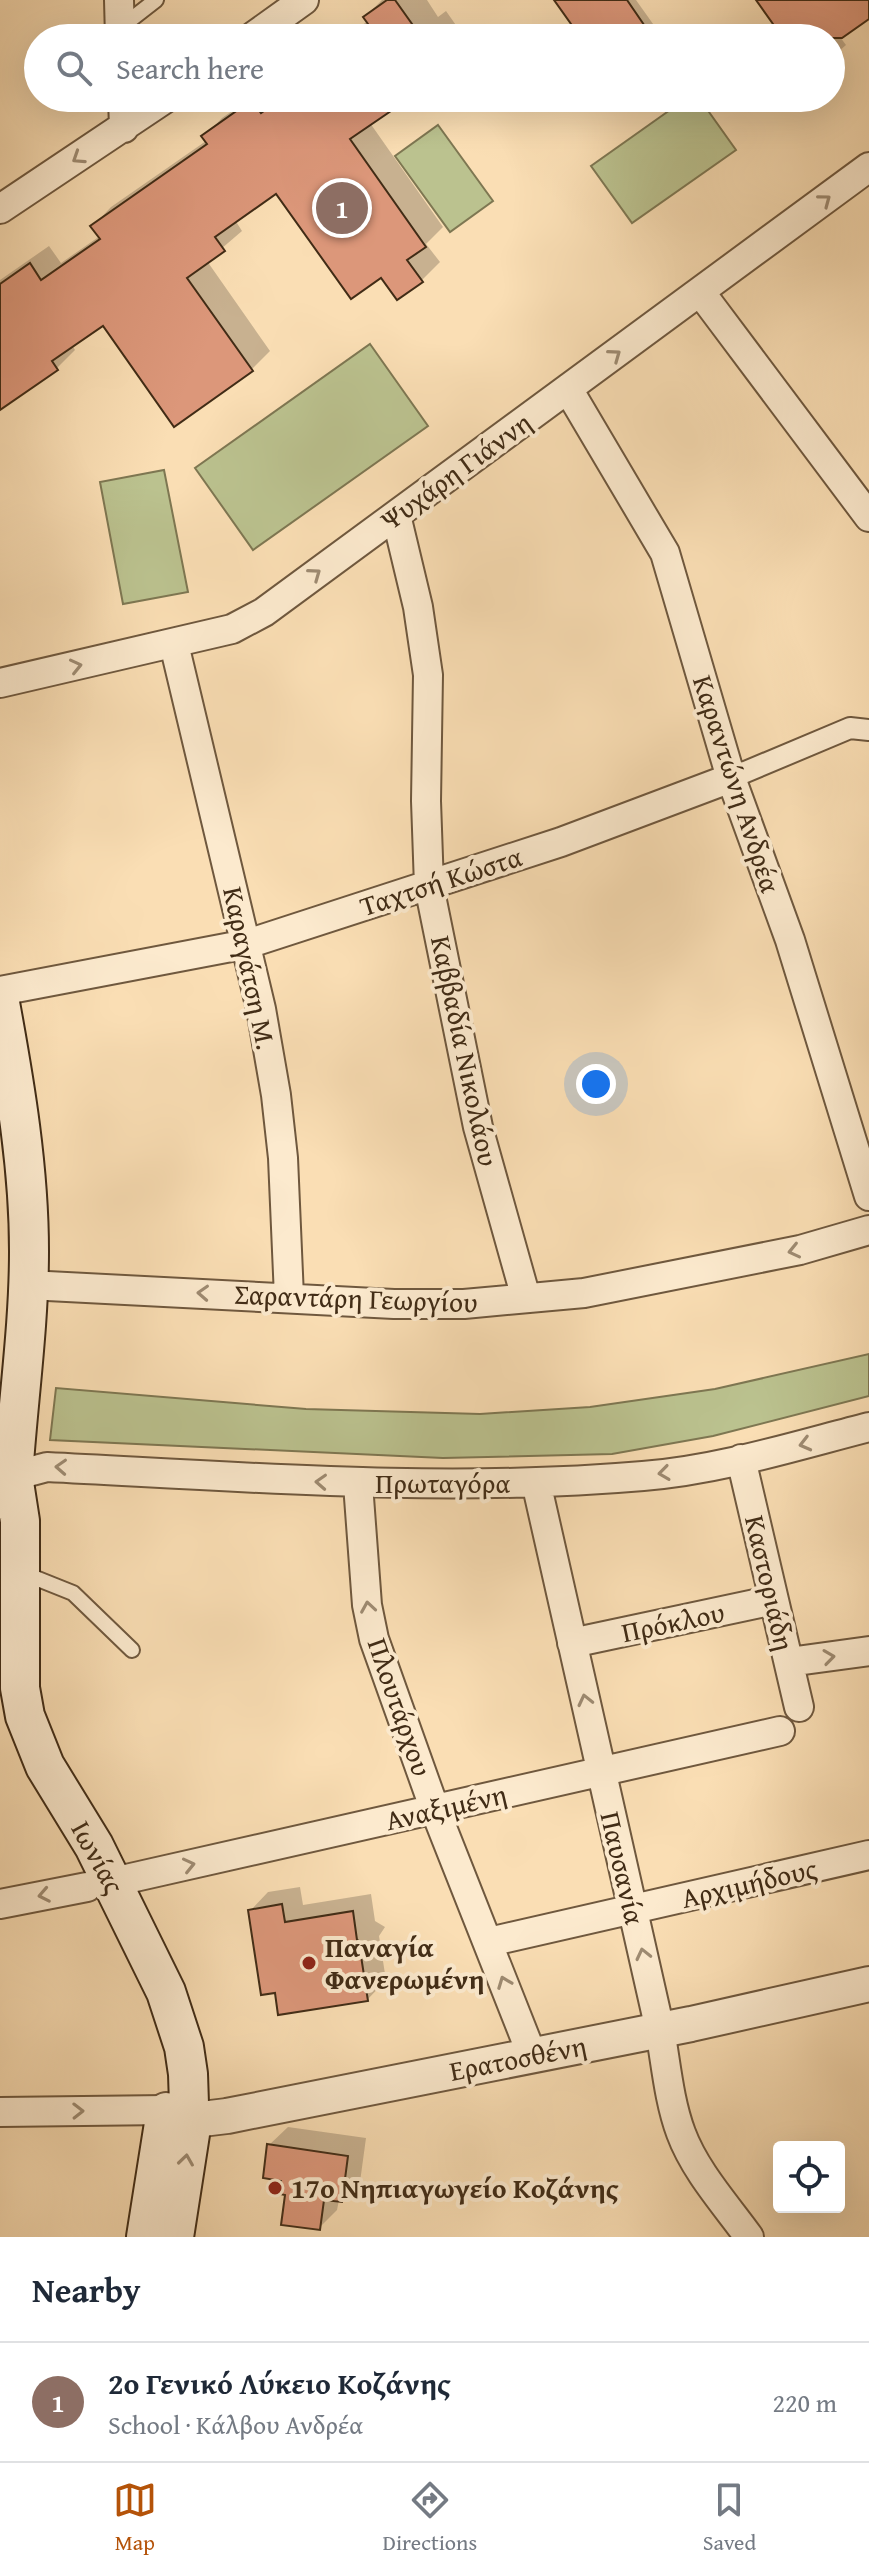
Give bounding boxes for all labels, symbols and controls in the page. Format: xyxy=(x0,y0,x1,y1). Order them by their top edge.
search box xyxy=(24,24,845,112)
icon: search xyxy=(52,46,96,90)
text: Search here xyxy=(116,46,264,90)
one-way arrow xyxy=(73,148,87,163)
pin: 1 xyxy=(316,178,368,238)
one-way arrow xyxy=(816,196,830,210)
one-way arrow xyxy=(607,350,621,364)
street label: Ψυχάρη Γιάννη xyxy=(371,402,540,540)
one-way arrow xyxy=(306,569,321,584)
one-way arrow xyxy=(69,658,82,675)
street label: Καραντώνη Ανδρέα xyxy=(683,670,792,898)
street label: Ταχτσή Κώστα xyxy=(354,835,527,926)
street label: Καραγάτση Μ. xyxy=(213,883,288,1053)
street label: Καββαδία Νικολάου xyxy=(421,932,510,1170)
your location xyxy=(576,1064,616,1104)
one-way arrow xyxy=(788,1242,801,1259)
street label: Σαραντάρη Γεωργίου xyxy=(234,1273,478,1322)
one-way arrow xyxy=(196,1285,209,1302)
one-way arrow xyxy=(799,1434,812,1451)
one-way arrow xyxy=(54,1459,67,1476)
street label: Πρωταγόρα xyxy=(375,1462,511,1503)
one-way arrow xyxy=(657,1464,671,1481)
one-way arrow xyxy=(314,1473,327,1490)
street label: Καστοριάδη xyxy=(735,1511,806,1655)
street label: Πρόκλου xyxy=(618,1591,728,1652)
one-way arrow xyxy=(361,1600,378,1614)
street label: Πλουτάρχου xyxy=(358,1632,443,1781)
one-way arrow xyxy=(823,1648,836,1665)
one-way arrow xyxy=(577,1694,594,1708)
street label: Αναξιμένη xyxy=(381,1773,511,1840)
street label: Παυσανία xyxy=(591,1807,656,1929)
street label: Ιωνίας xyxy=(61,1813,135,1901)
street label: Αρχιμήδους xyxy=(677,1847,821,1918)
one-way arrow xyxy=(181,1858,195,1875)
one-way arrow xyxy=(37,1886,50,1903)
place label: Παναγία Φανερωμένη xyxy=(325,1926,485,1999)
one-way arrow xyxy=(635,1948,652,1961)
marker: Παναγία Φανερωμένη xyxy=(300,1954,318,1972)
one-way arrow xyxy=(497,1976,514,1990)
street label: Ερατοσθένη xyxy=(446,2024,590,2091)
one-way arrow xyxy=(72,2102,85,2120)
map controls xyxy=(773,2141,845,2213)
button: locate xyxy=(773,2141,845,2213)
one-way arrow xyxy=(177,2153,194,2167)
place label: 17ο Νηπιαγωγείο Κοζάνης xyxy=(291,2167,619,2208)
marker: 17ο Νηπιαγωγείο Κοζάνης xyxy=(266,2179,284,2197)
text: Nearby xyxy=(32,2265,141,2314)
text: 2ο Γενικό Λύκειο Κοζάνης xyxy=(108,2361,451,2405)
text: 1 xyxy=(51,2383,65,2422)
text: 220 m xyxy=(772,2383,837,2422)
text: School · Κάλβου Ανδρέα xyxy=(108,2405,363,2444)
tab: Map xyxy=(113,2478,157,2558)
tab: Directions xyxy=(383,2478,477,2558)
tab: Saved xyxy=(703,2478,756,2558)

